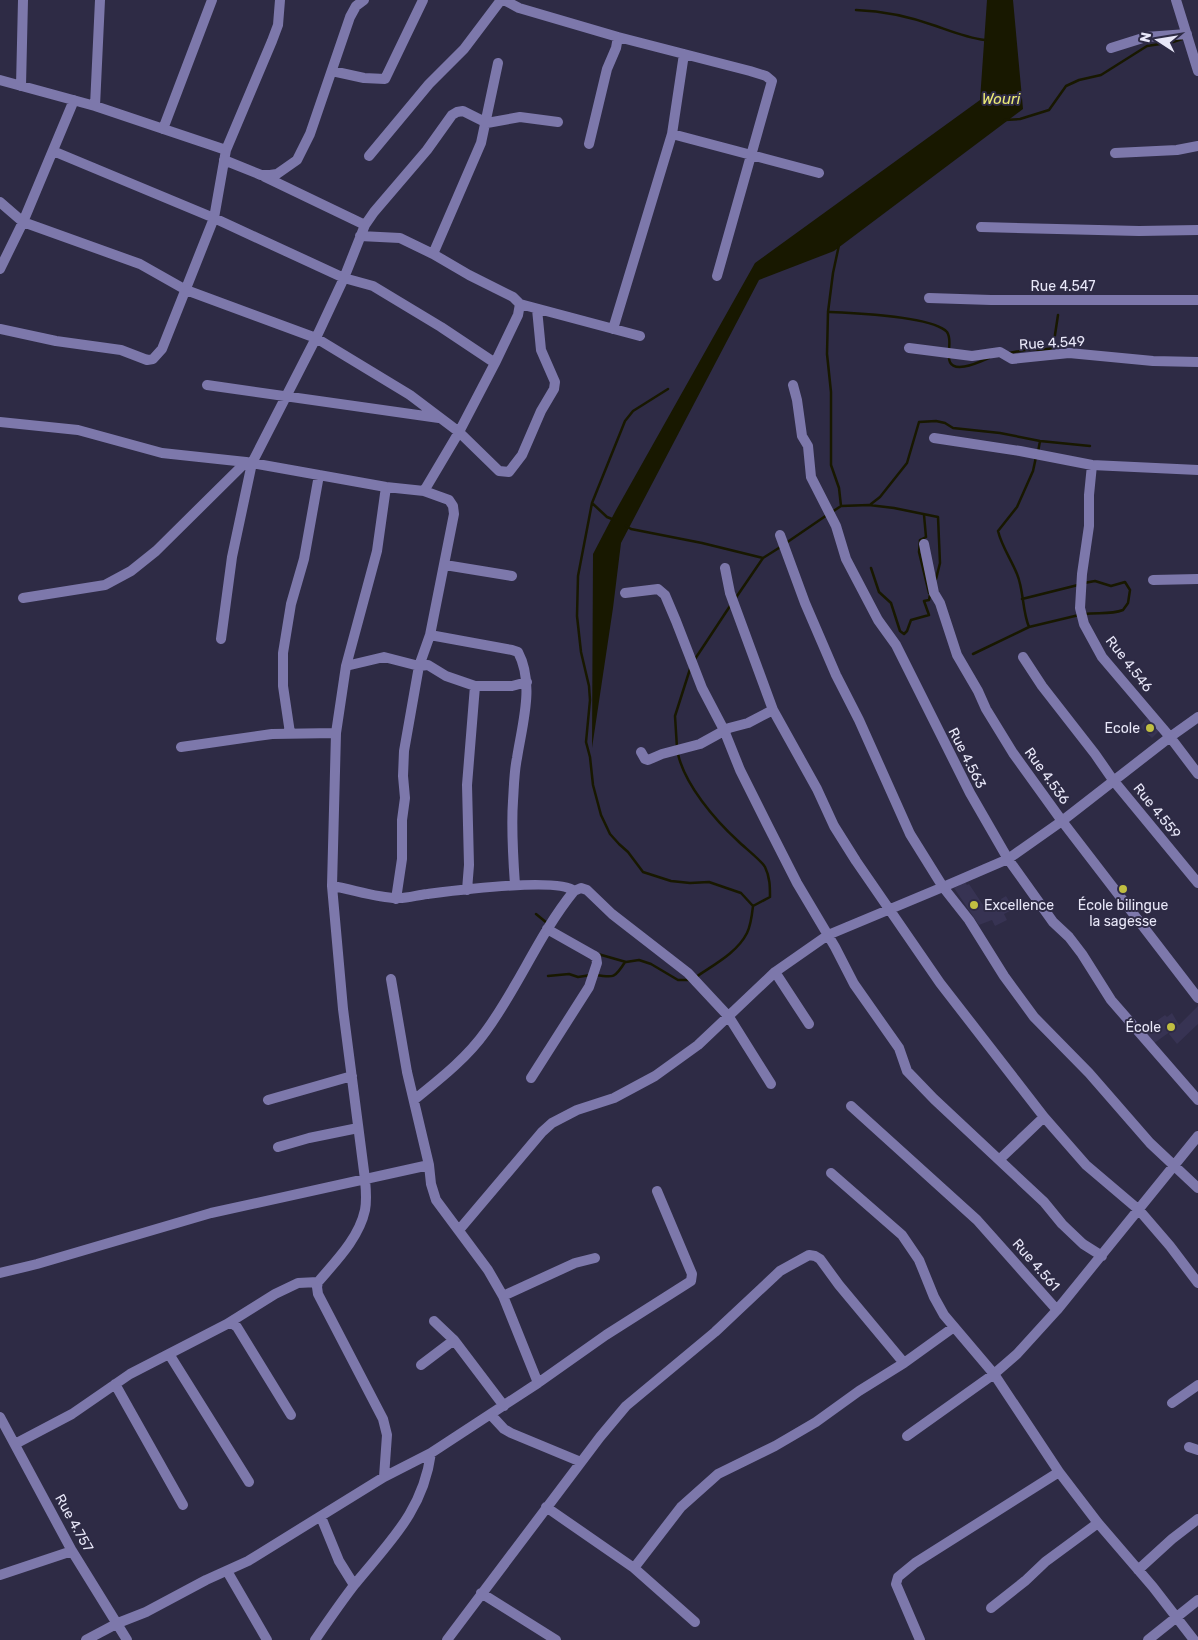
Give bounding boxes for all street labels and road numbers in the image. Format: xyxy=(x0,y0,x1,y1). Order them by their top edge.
street label: Rue 4.547 xyxy=(1031,278,1095,295)
street label: Rue 4.549 xyxy=(1019,333,1085,353)
street label: Rue 4.546 xyxy=(1102,633,1156,695)
street label: Rue 4.563 xyxy=(944,725,990,791)
street label: Rue 4.536 xyxy=(1021,744,1073,808)
street label: Rue 4.559 xyxy=(1130,780,1184,842)
street label: Rue 4.561 xyxy=(1009,1236,1063,1294)
street label: Rue 4.757 xyxy=(51,1491,97,1555)

